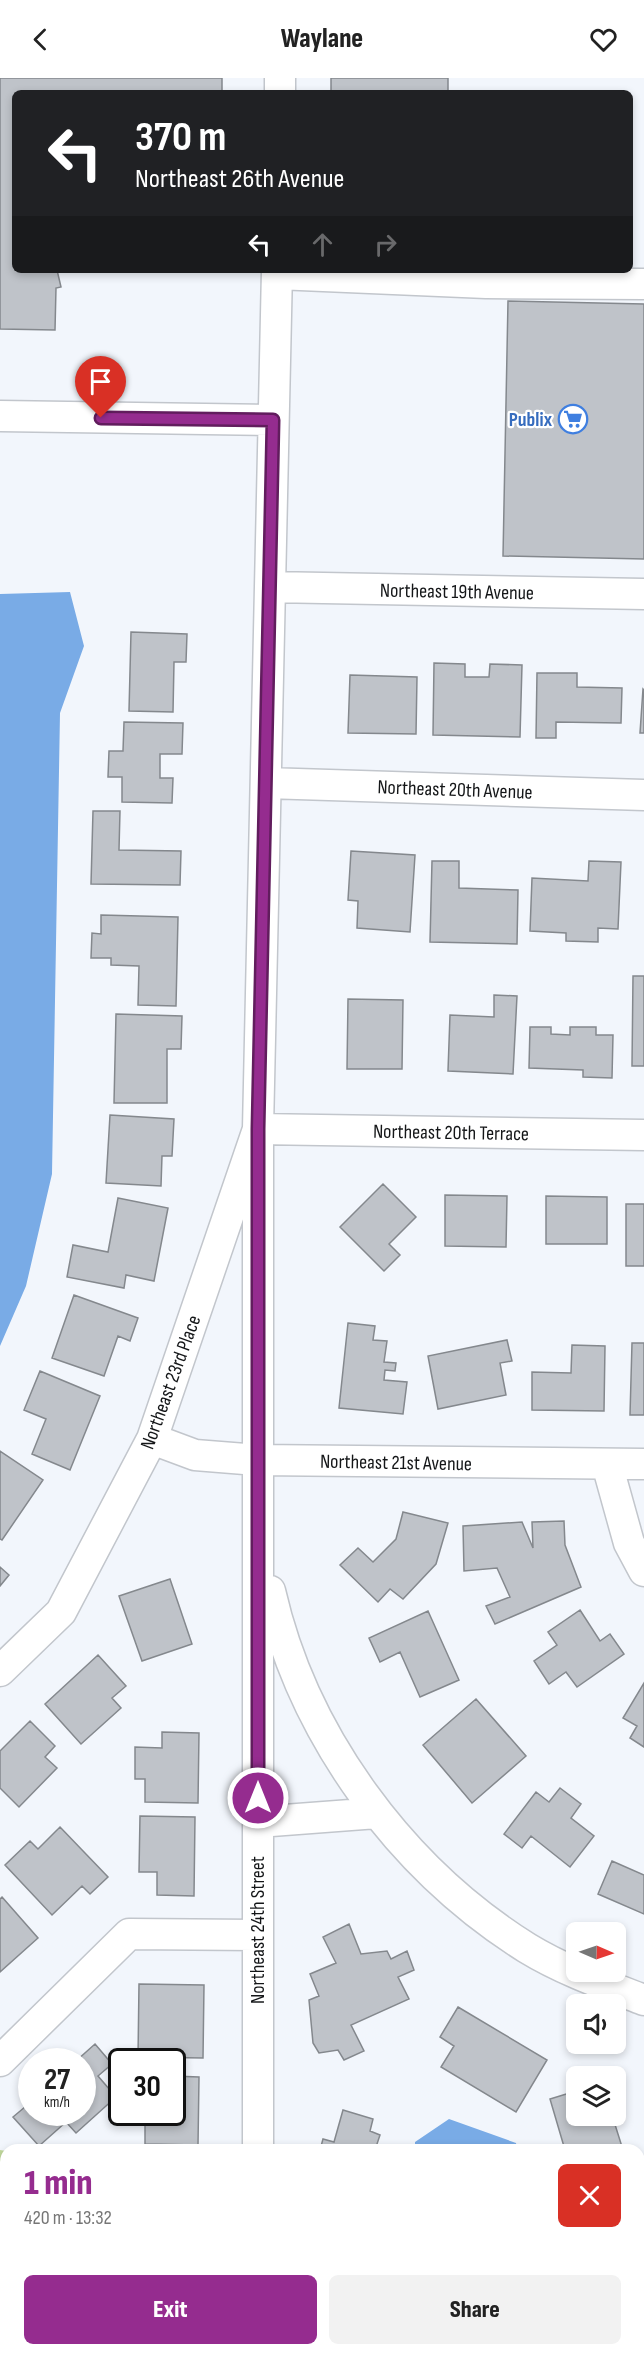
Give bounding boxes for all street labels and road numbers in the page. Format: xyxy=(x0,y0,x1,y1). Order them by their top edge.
street label: Northeast 19th Avenue xyxy=(380,579,534,605)
street label: Northeast 20th Avenue xyxy=(377,775,533,805)
street label: Northeast 20th Terrace xyxy=(373,1120,529,1146)
street label: Northeast 23rd Place xyxy=(136,1312,206,1453)
street label: Northeast 21st Avenue xyxy=(320,1450,472,1476)
street label: Northeast 24th Street xyxy=(246,1856,270,2004)

